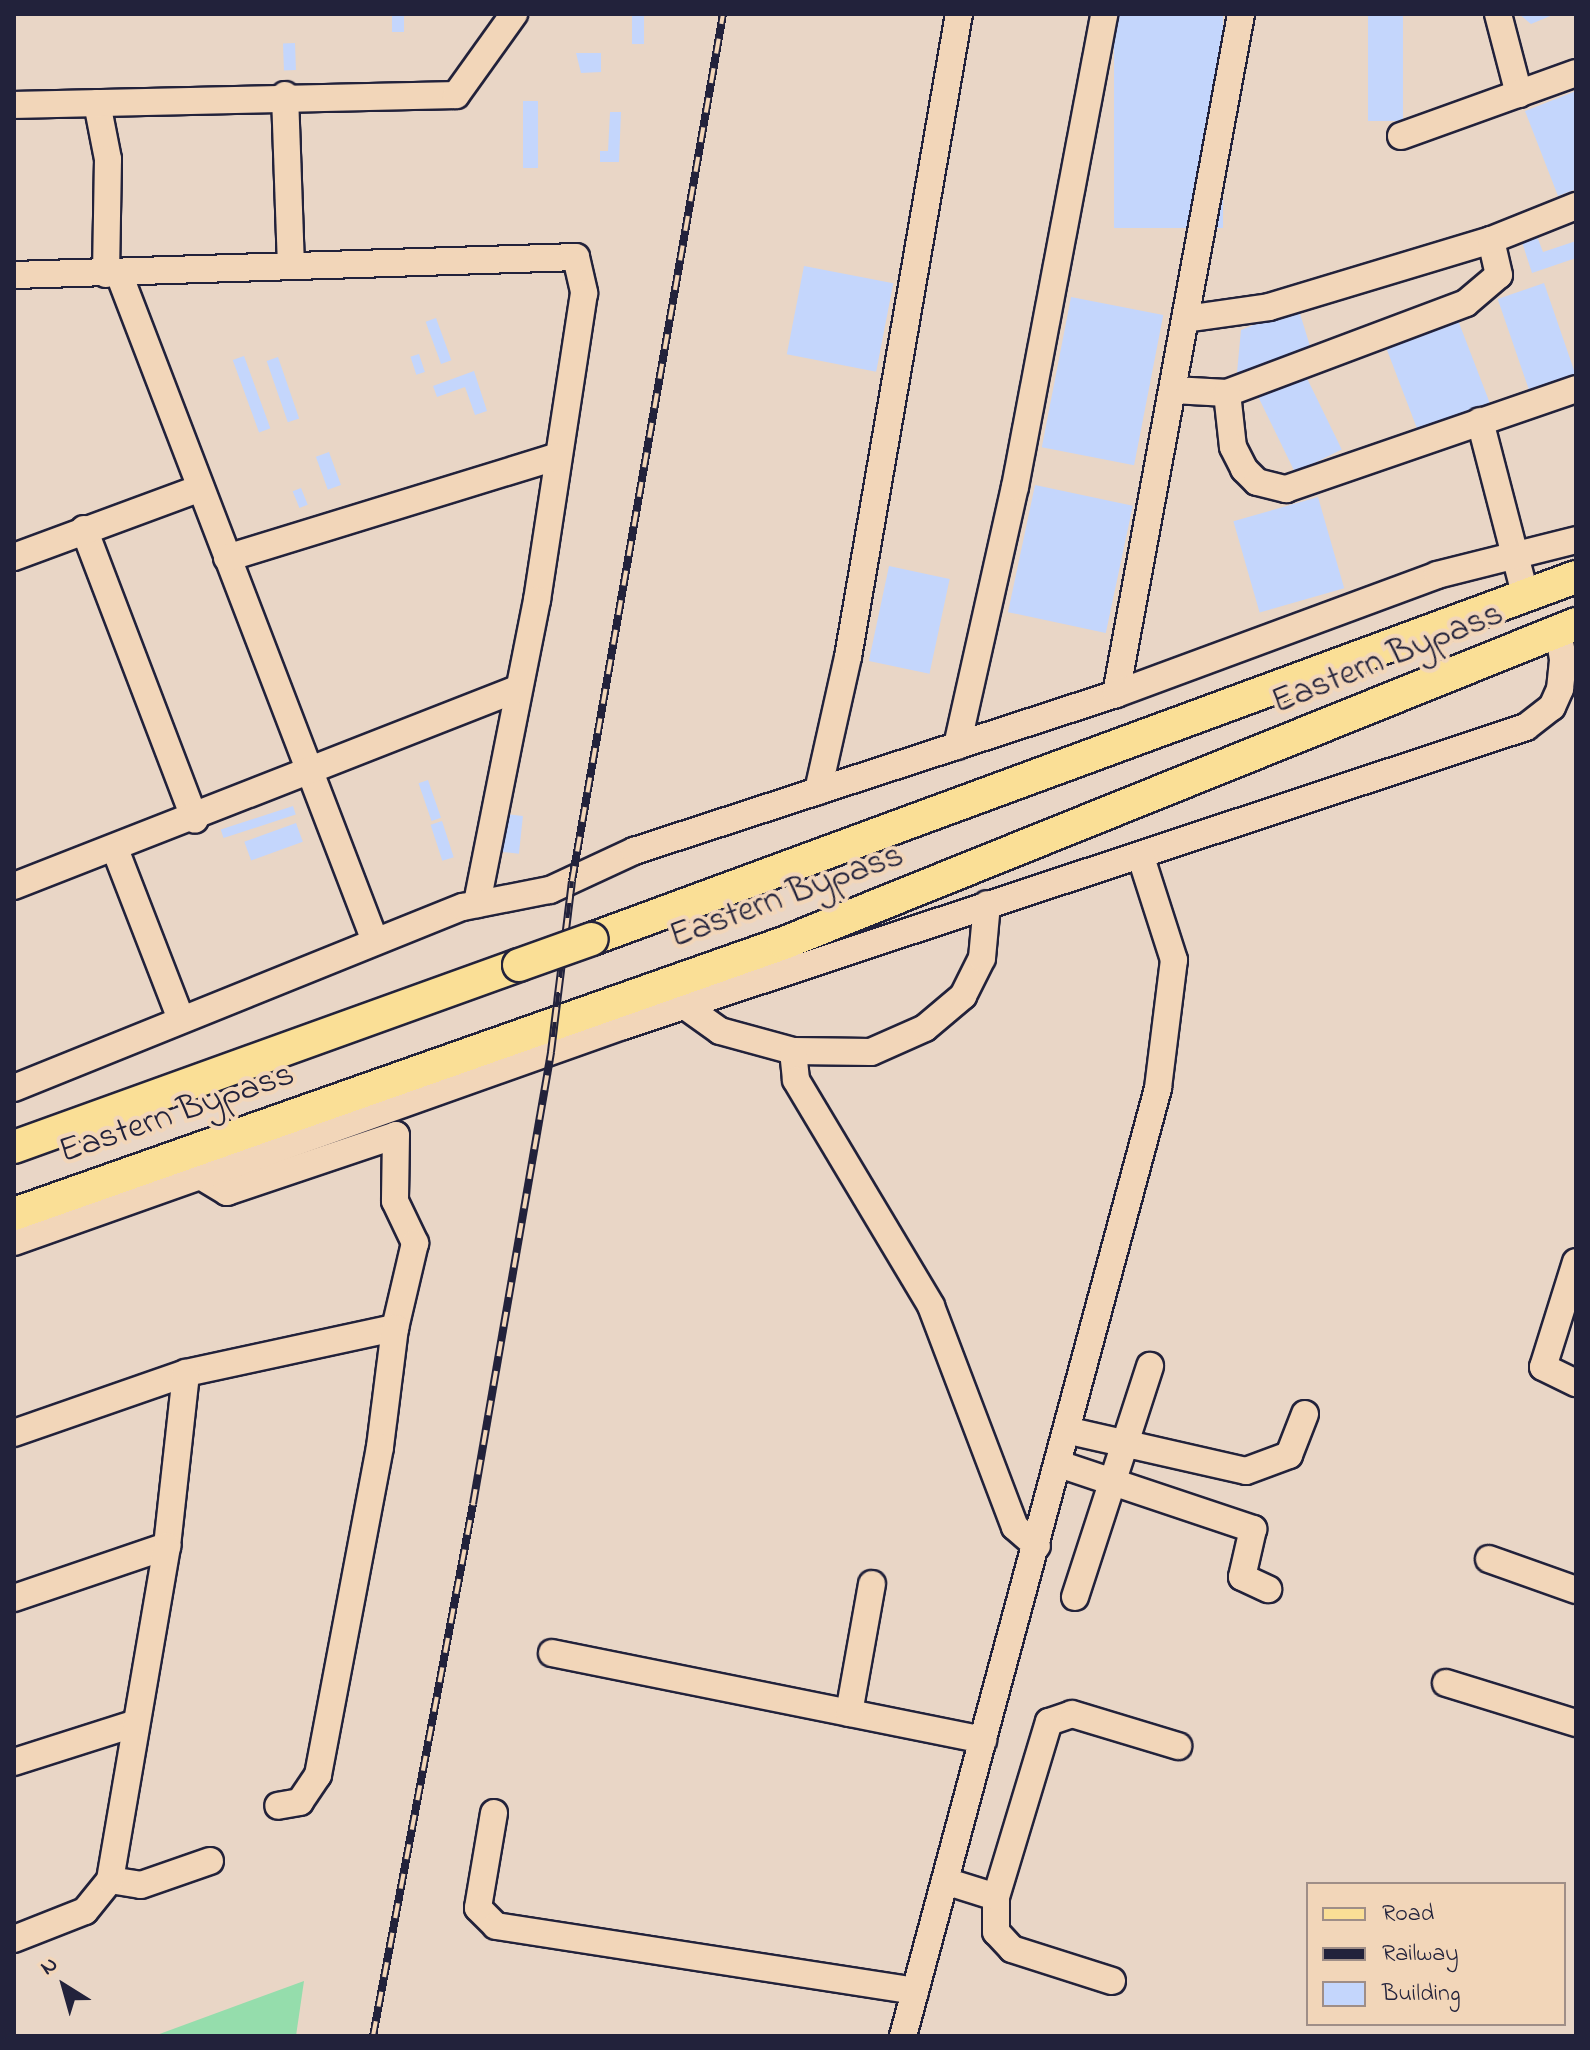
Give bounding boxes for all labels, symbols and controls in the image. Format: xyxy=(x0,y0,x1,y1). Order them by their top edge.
street label: Eastern Bypass xyxy=(1266,593,1510,725)
street label: Eastern Bypass xyxy=(664,835,910,959)
street label: Eastern Bypass xyxy=(54,1054,300,1174)
legend xyxy=(1306,1882,1566,2026)
text: Road xyxy=(1382,1897,1434,1932)
text: Railway xyxy=(1382,1937,1459,1972)
north arrow xyxy=(24,1946,104,2026)
text: N xyxy=(34,1950,65,1984)
text: Building xyxy=(1382,1977,1461,2012)

